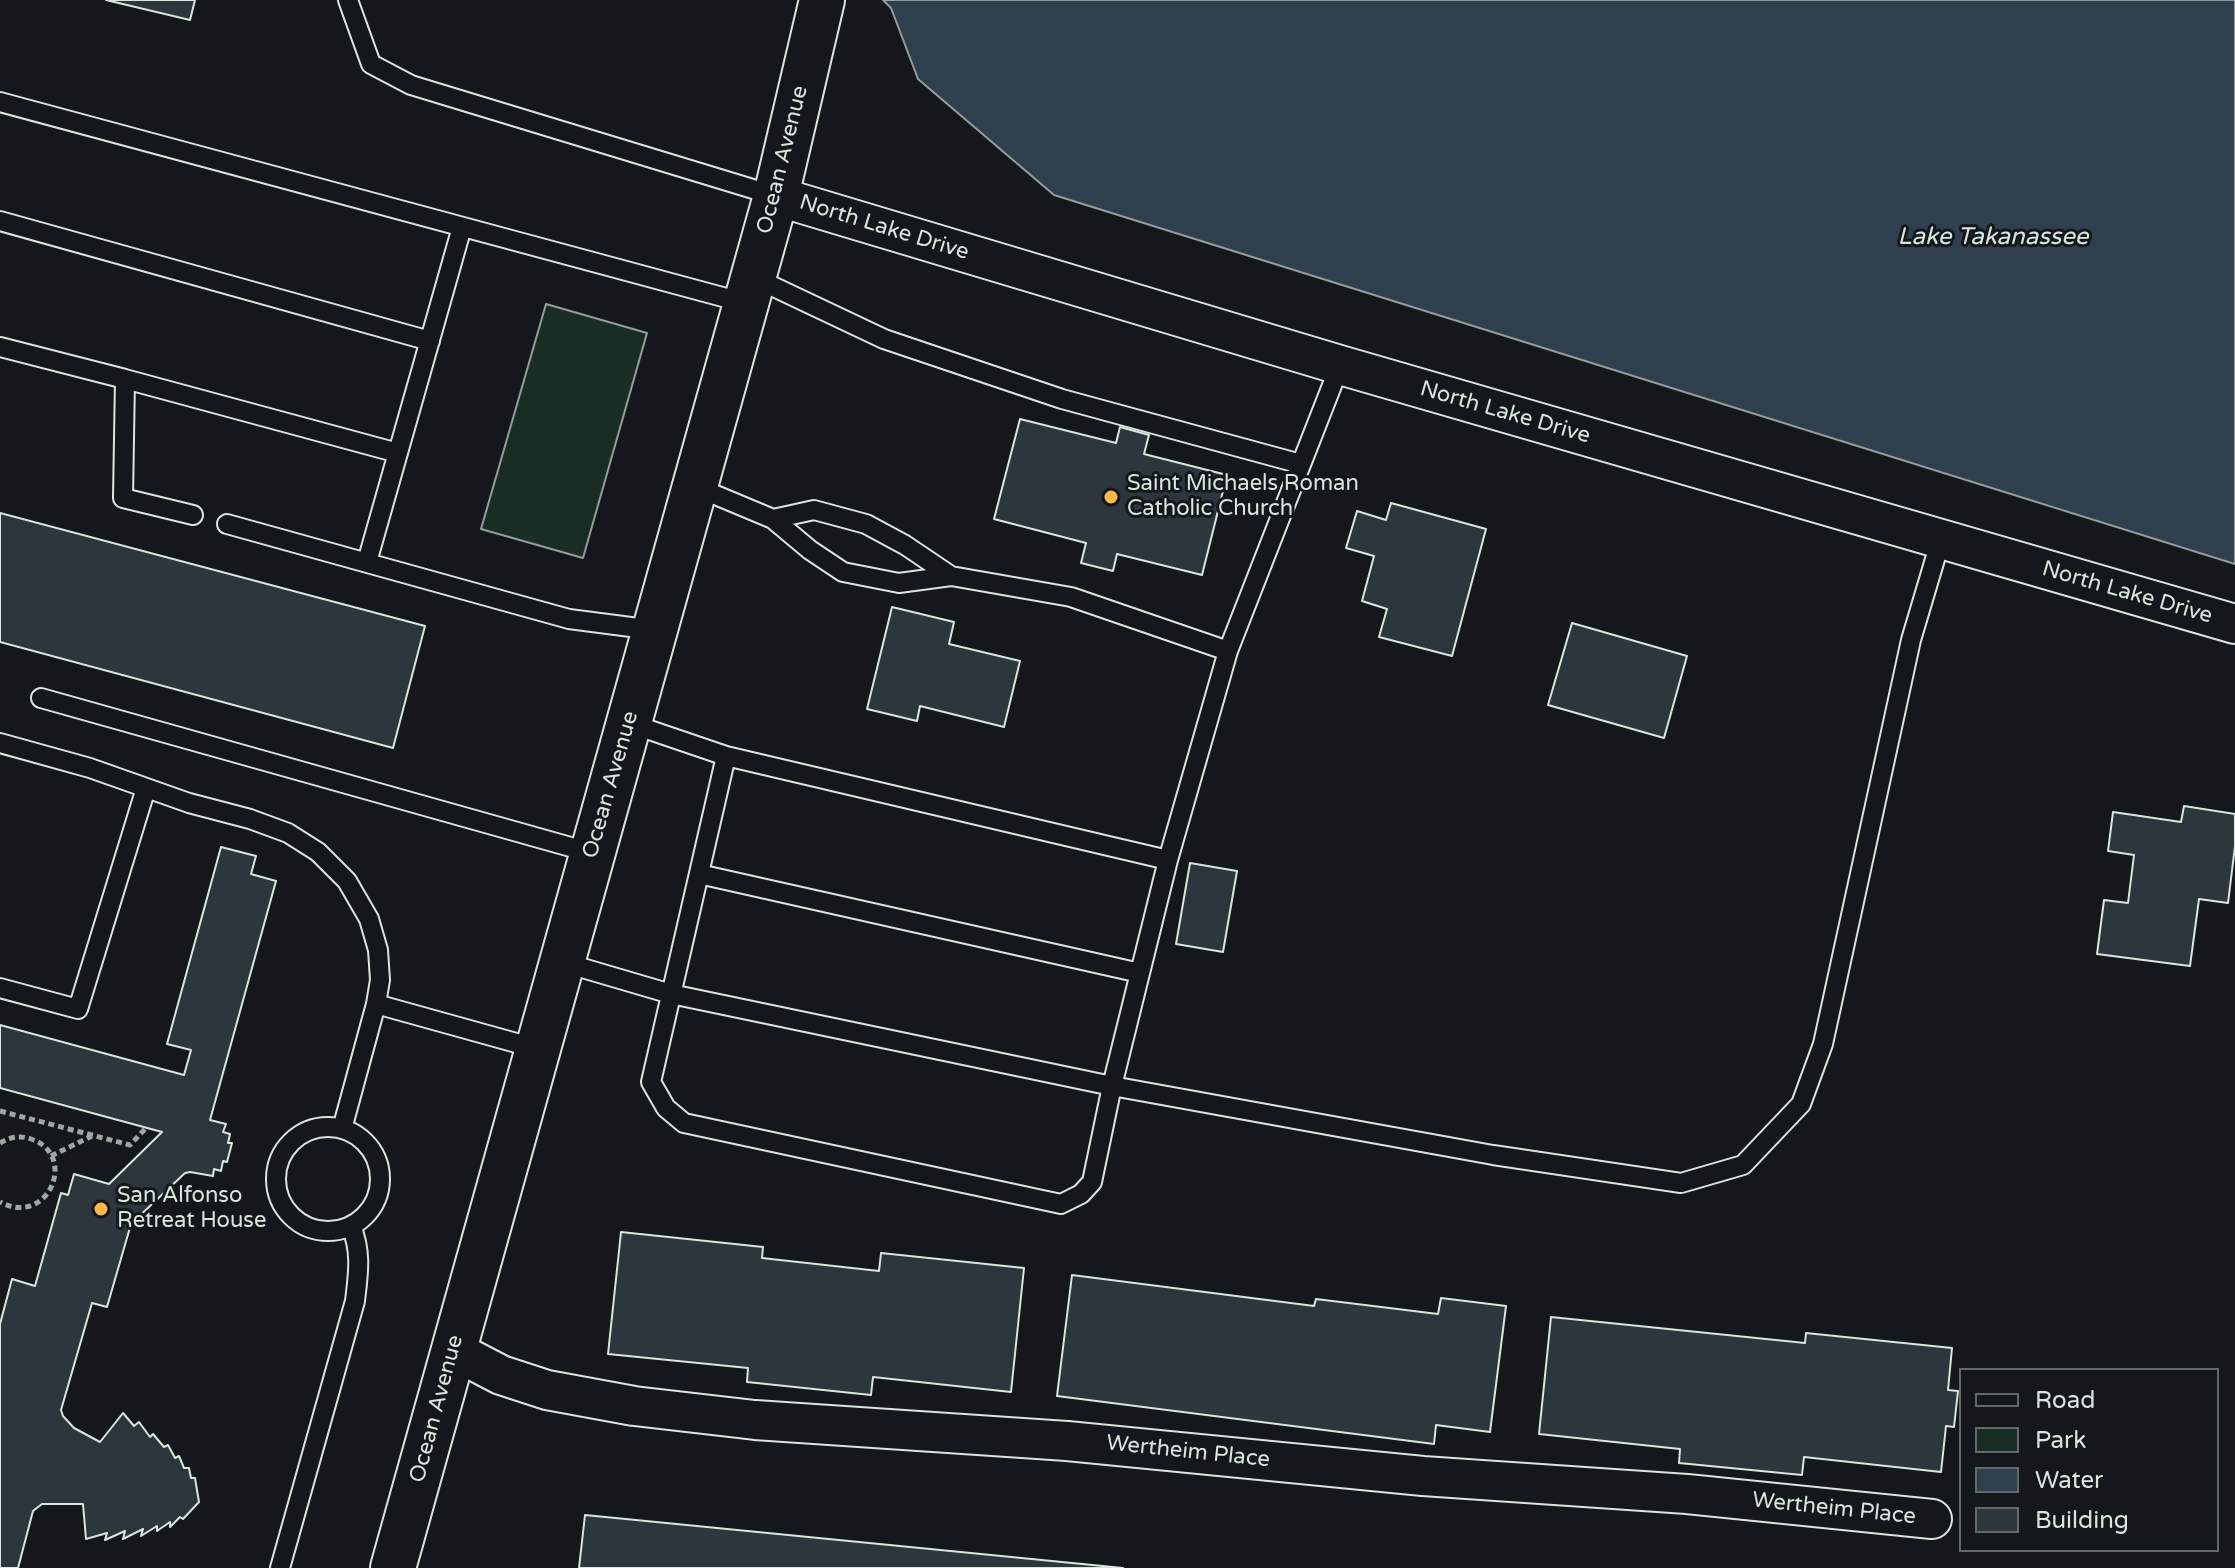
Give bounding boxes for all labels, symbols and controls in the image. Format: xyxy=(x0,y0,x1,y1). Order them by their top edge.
street label: Ocean Avenue xyxy=(752,83,814,237)
street label: North Lake Drive xyxy=(796,190,972,266)
water label: Lake Takanassee xyxy=(1898,224,2088,252)
street label: North Lake Drive xyxy=(1417,376,1593,450)
place label: Saint Michaels Roman Catholic Church xyxy=(1127,471,1359,522)
marker: Saint Michaels Roman Catholic Church xyxy=(1102,488,1120,506)
street label: North Lake Drive xyxy=(2039,556,2215,630)
street label: Ocean Avenue xyxy=(577,708,645,862)
place label: San Alfonso Retreat House xyxy=(117,1183,266,1234)
marker: San Alfonso Retreat House xyxy=(92,1200,110,1218)
street label: Ocean Avenue xyxy=(405,1332,469,1486)
legend xyxy=(1959,1368,2219,1552)
text: Road xyxy=(2035,1386,2095,1415)
text: Park xyxy=(2035,1426,2086,1455)
street label: Wertheim Place xyxy=(1105,1430,1271,1474)
text: Water xyxy=(2035,1466,2103,1495)
street label: Wertheim Place xyxy=(1751,1487,1917,1531)
text: Building xyxy=(2035,1506,2129,1535)

